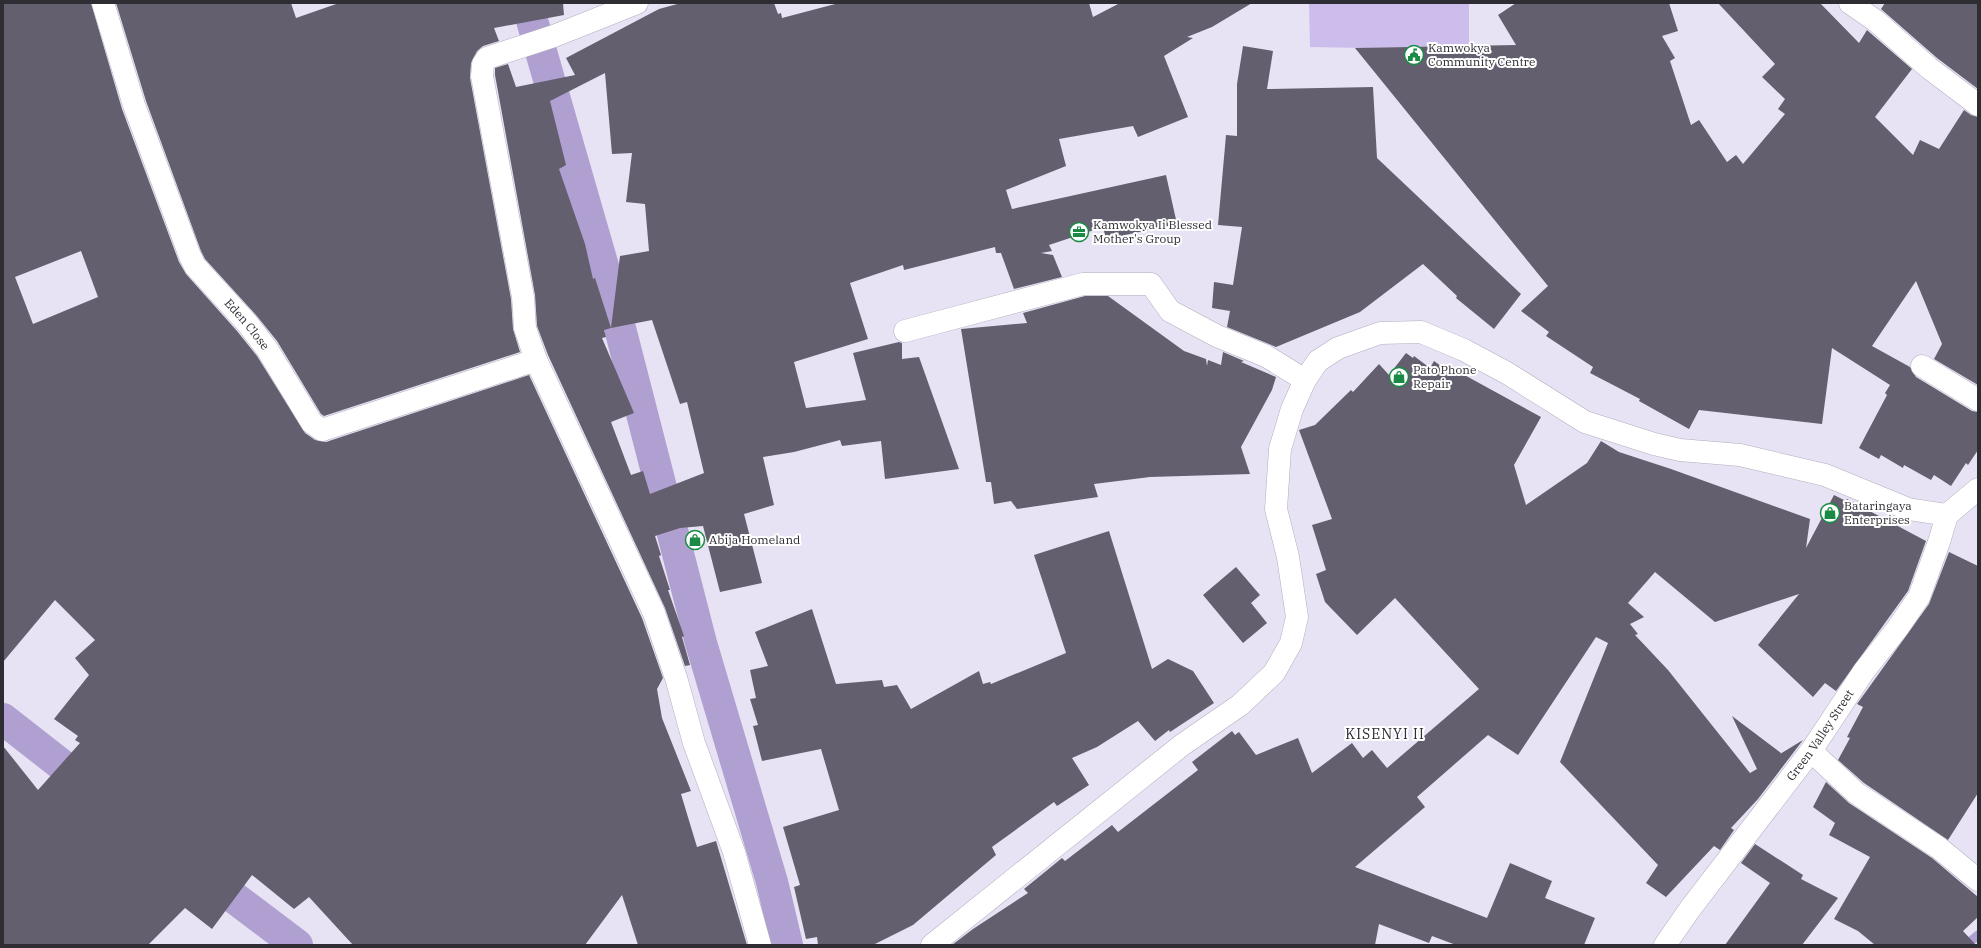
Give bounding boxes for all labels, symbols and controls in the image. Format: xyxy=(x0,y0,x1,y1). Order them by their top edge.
place label: Kamwokya Community Centre xyxy=(1428,40,1535,69)
public building icon: Kamwokya Community Centre xyxy=(1403,44,1425,66)
place label: Kamwokya Ii Blessed Mother's Group xyxy=(1093,217,1212,246)
office icon: Kamwokya Ii Blessed Mother's Group xyxy=(1068,221,1090,243)
street label: Eden Close xyxy=(222,295,273,353)
place label: Pato Phone Repair xyxy=(1413,362,1476,391)
shop icon: Pato Phone Repair xyxy=(1388,366,1410,388)
place label: Bataringaya Enterprises xyxy=(1844,498,1912,527)
shop icon: Bataringaya Enterprises xyxy=(1819,502,1841,524)
shop icon: Abija Homeland xyxy=(684,529,706,551)
place label: Abija Homeland xyxy=(709,532,800,547)
street label: Green Valley Street xyxy=(1783,687,1857,784)
district label: KISENYI II xyxy=(1345,725,1425,743)

